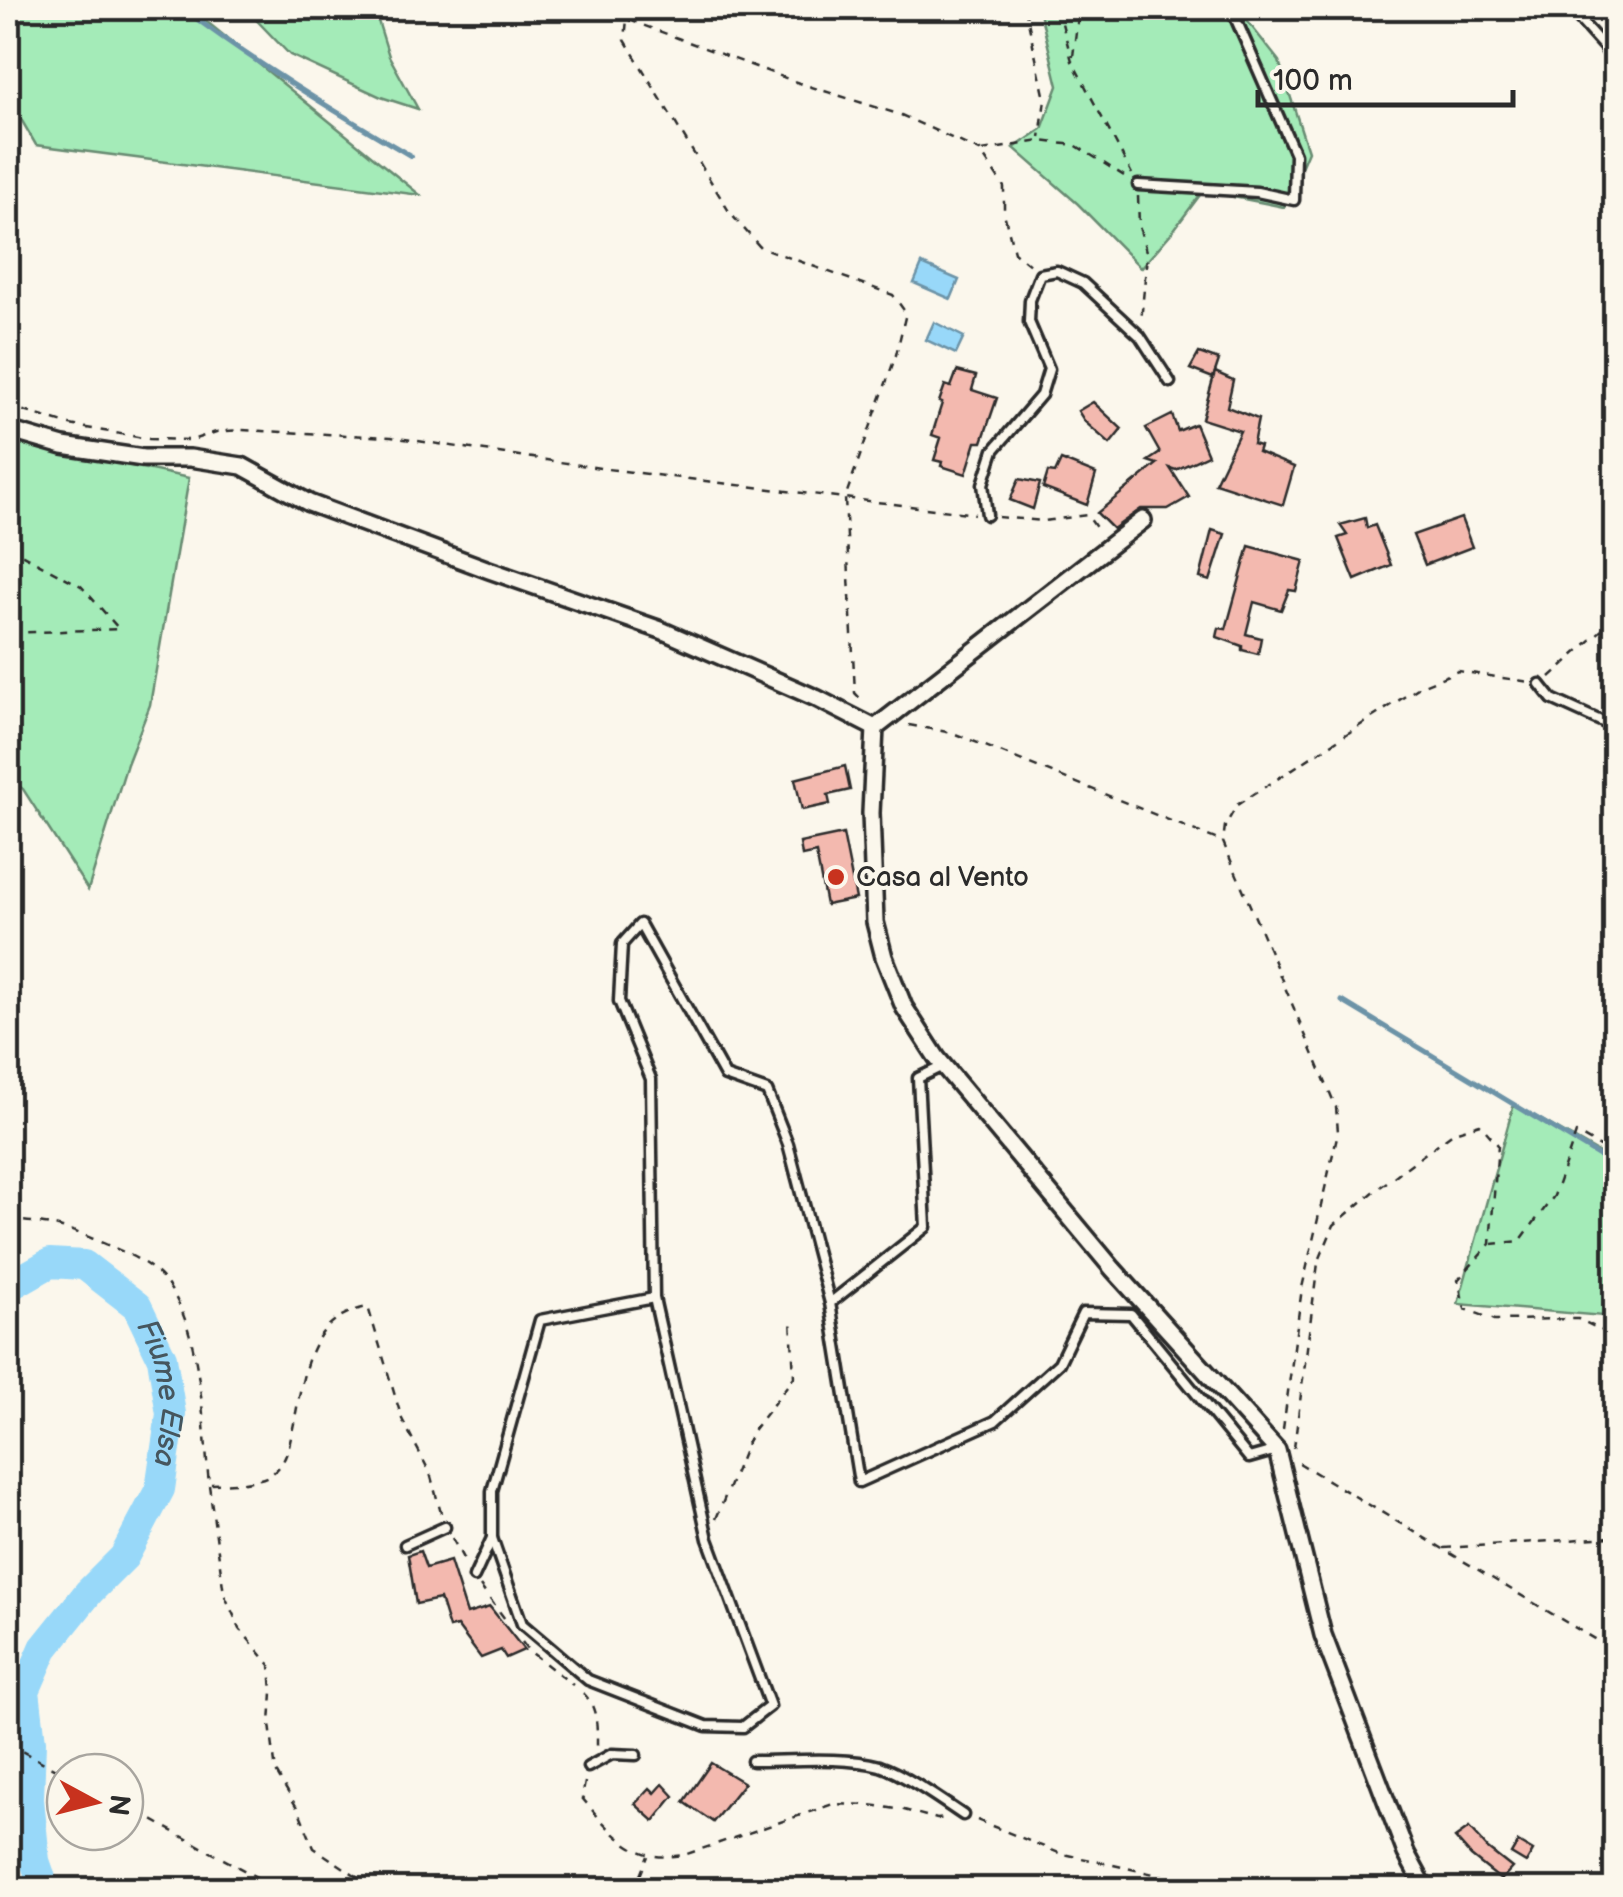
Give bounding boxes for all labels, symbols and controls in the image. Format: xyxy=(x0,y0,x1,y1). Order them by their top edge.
scale bar xyxy=(1258,45,1513,107)
text: 100 m xyxy=(1273,63,1353,99)
place label: Casa al Vento xyxy=(856,861,1029,894)
marker: Casa al Vento xyxy=(825,866,847,888)
water label: Fiume Elsa xyxy=(128,1314,190,1469)
north arrow xyxy=(45,1752,145,1852)
text: N xyxy=(101,1792,136,1817)

